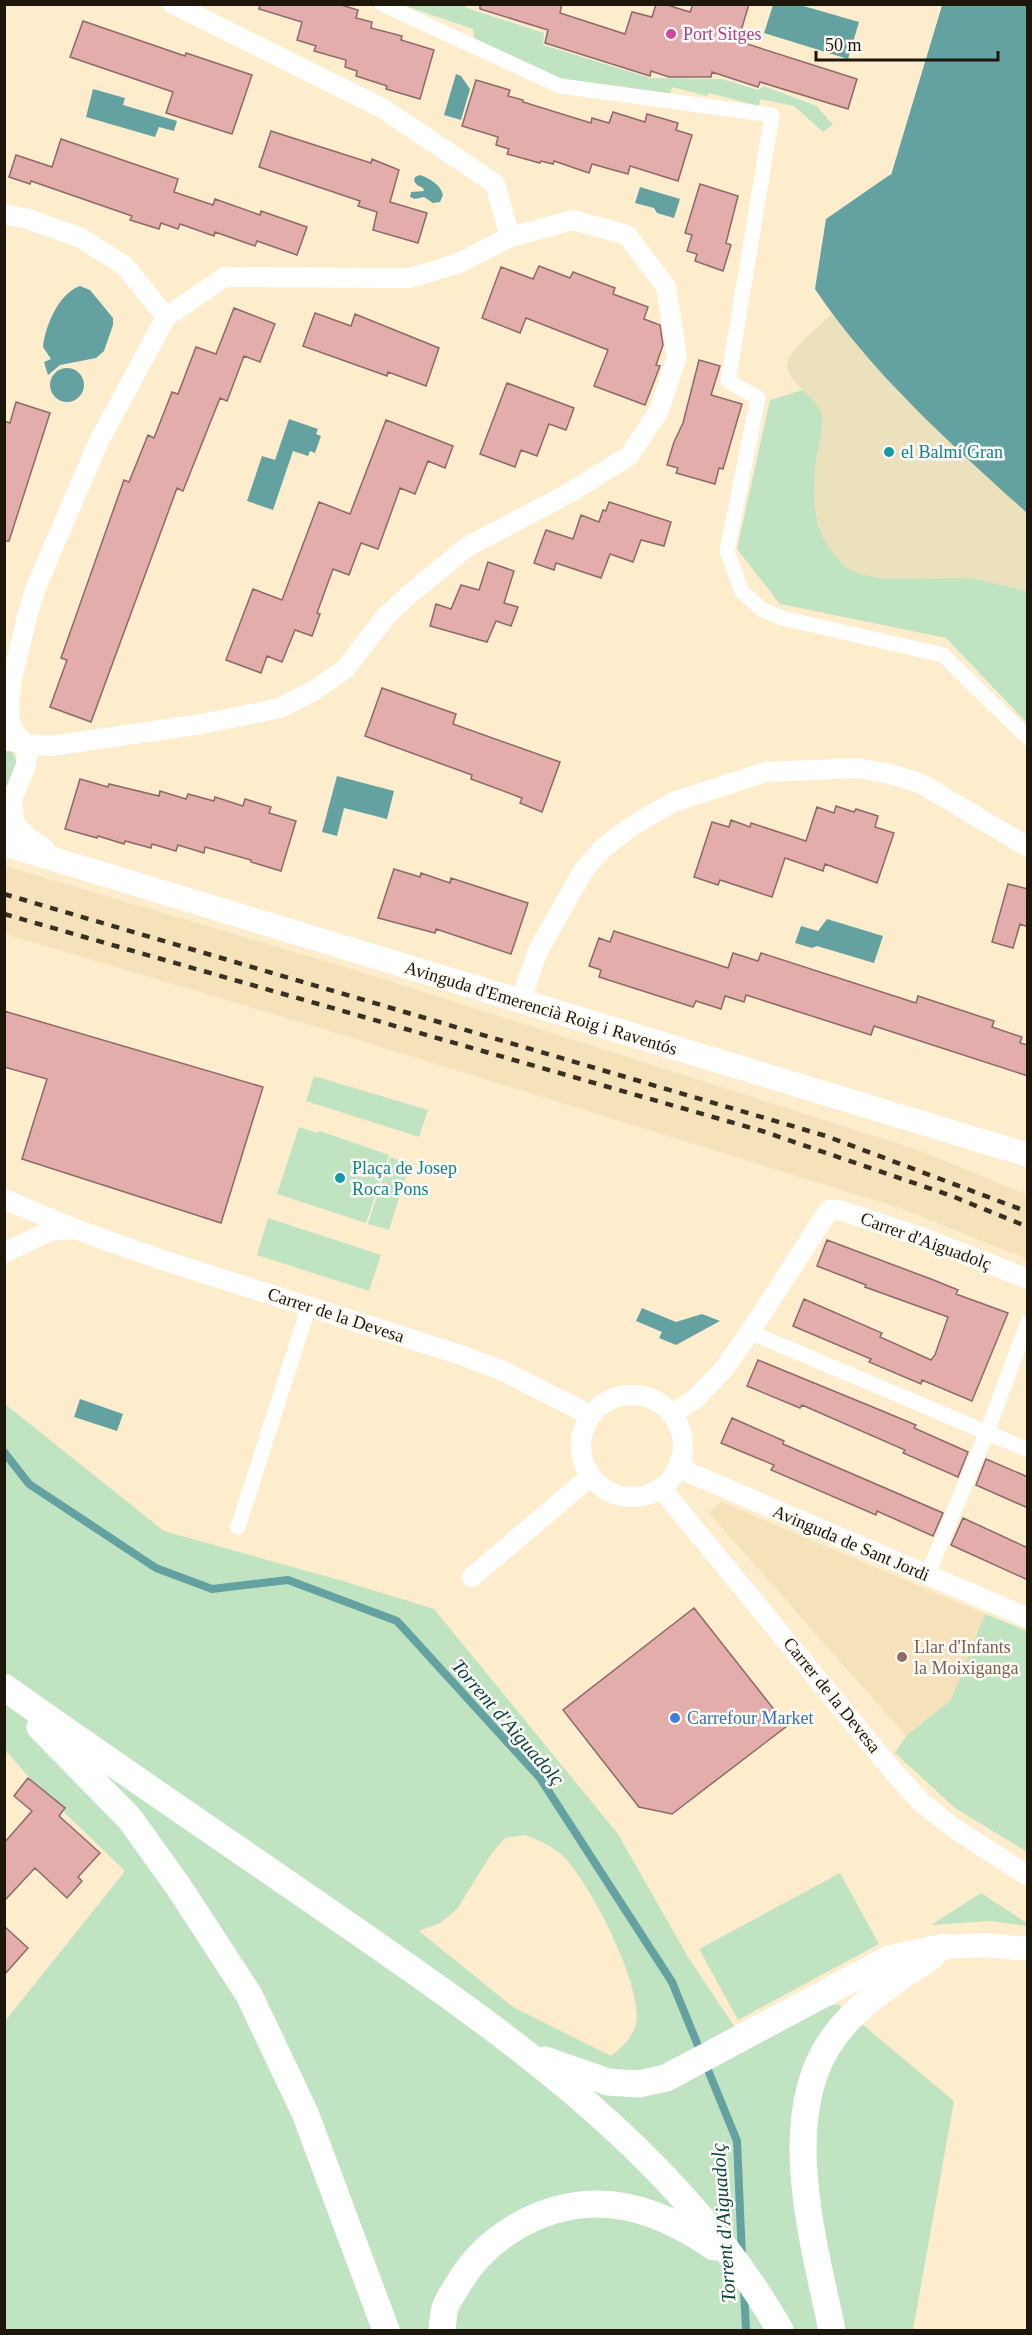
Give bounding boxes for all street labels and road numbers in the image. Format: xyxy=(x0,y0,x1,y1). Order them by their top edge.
street label: Avinguda d'Emerencià Roig i Raventós xyxy=(402,957,680,1059)
street label: Carrer d'Aiguadolç xyxy=(858,1208,994,1274)
street label: Carrer de la Devesa xyxy=(265,1283,407,1347)
street label: Avinguda de Sant Jordi xyxy=(770,1501,932,1585)
street label: Carrer de la Devesa xyxy=(779,1633,885,1757)

